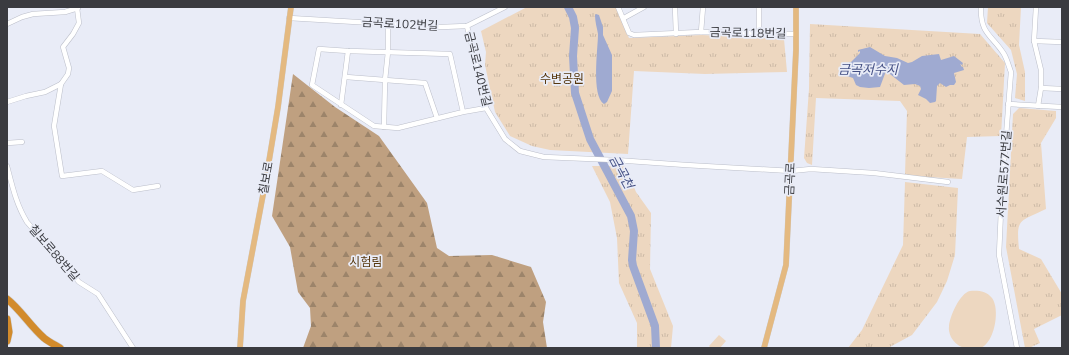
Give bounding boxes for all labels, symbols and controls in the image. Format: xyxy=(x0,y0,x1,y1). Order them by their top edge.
street label: 금곡로102번길 xyxy=(361,14,439,34)
street label: 금곡로118번길 xyxy=(709,24,787,42)
street label: 금곡로140번길 xyxy=(461,30,495,108)
water label: 금곡저수지 xyxy=(838,61,899,79)
park label: 수변공원 xyxy=(540,71,584,87)
street label: 서수원로577번길 xyxy=(993,130,1015,218)
water label: 금곡천 xyxy=(605,152,638,193)
street label: 칠보로 xyxy=(255,160,277,196)
street label: 금곡로 xyxy=(781,162,799,196)
street label: 칠보로88번길 xyxy=(25,221,83,285)
park label: 시험림 xyxy=(349,254,383,270)

